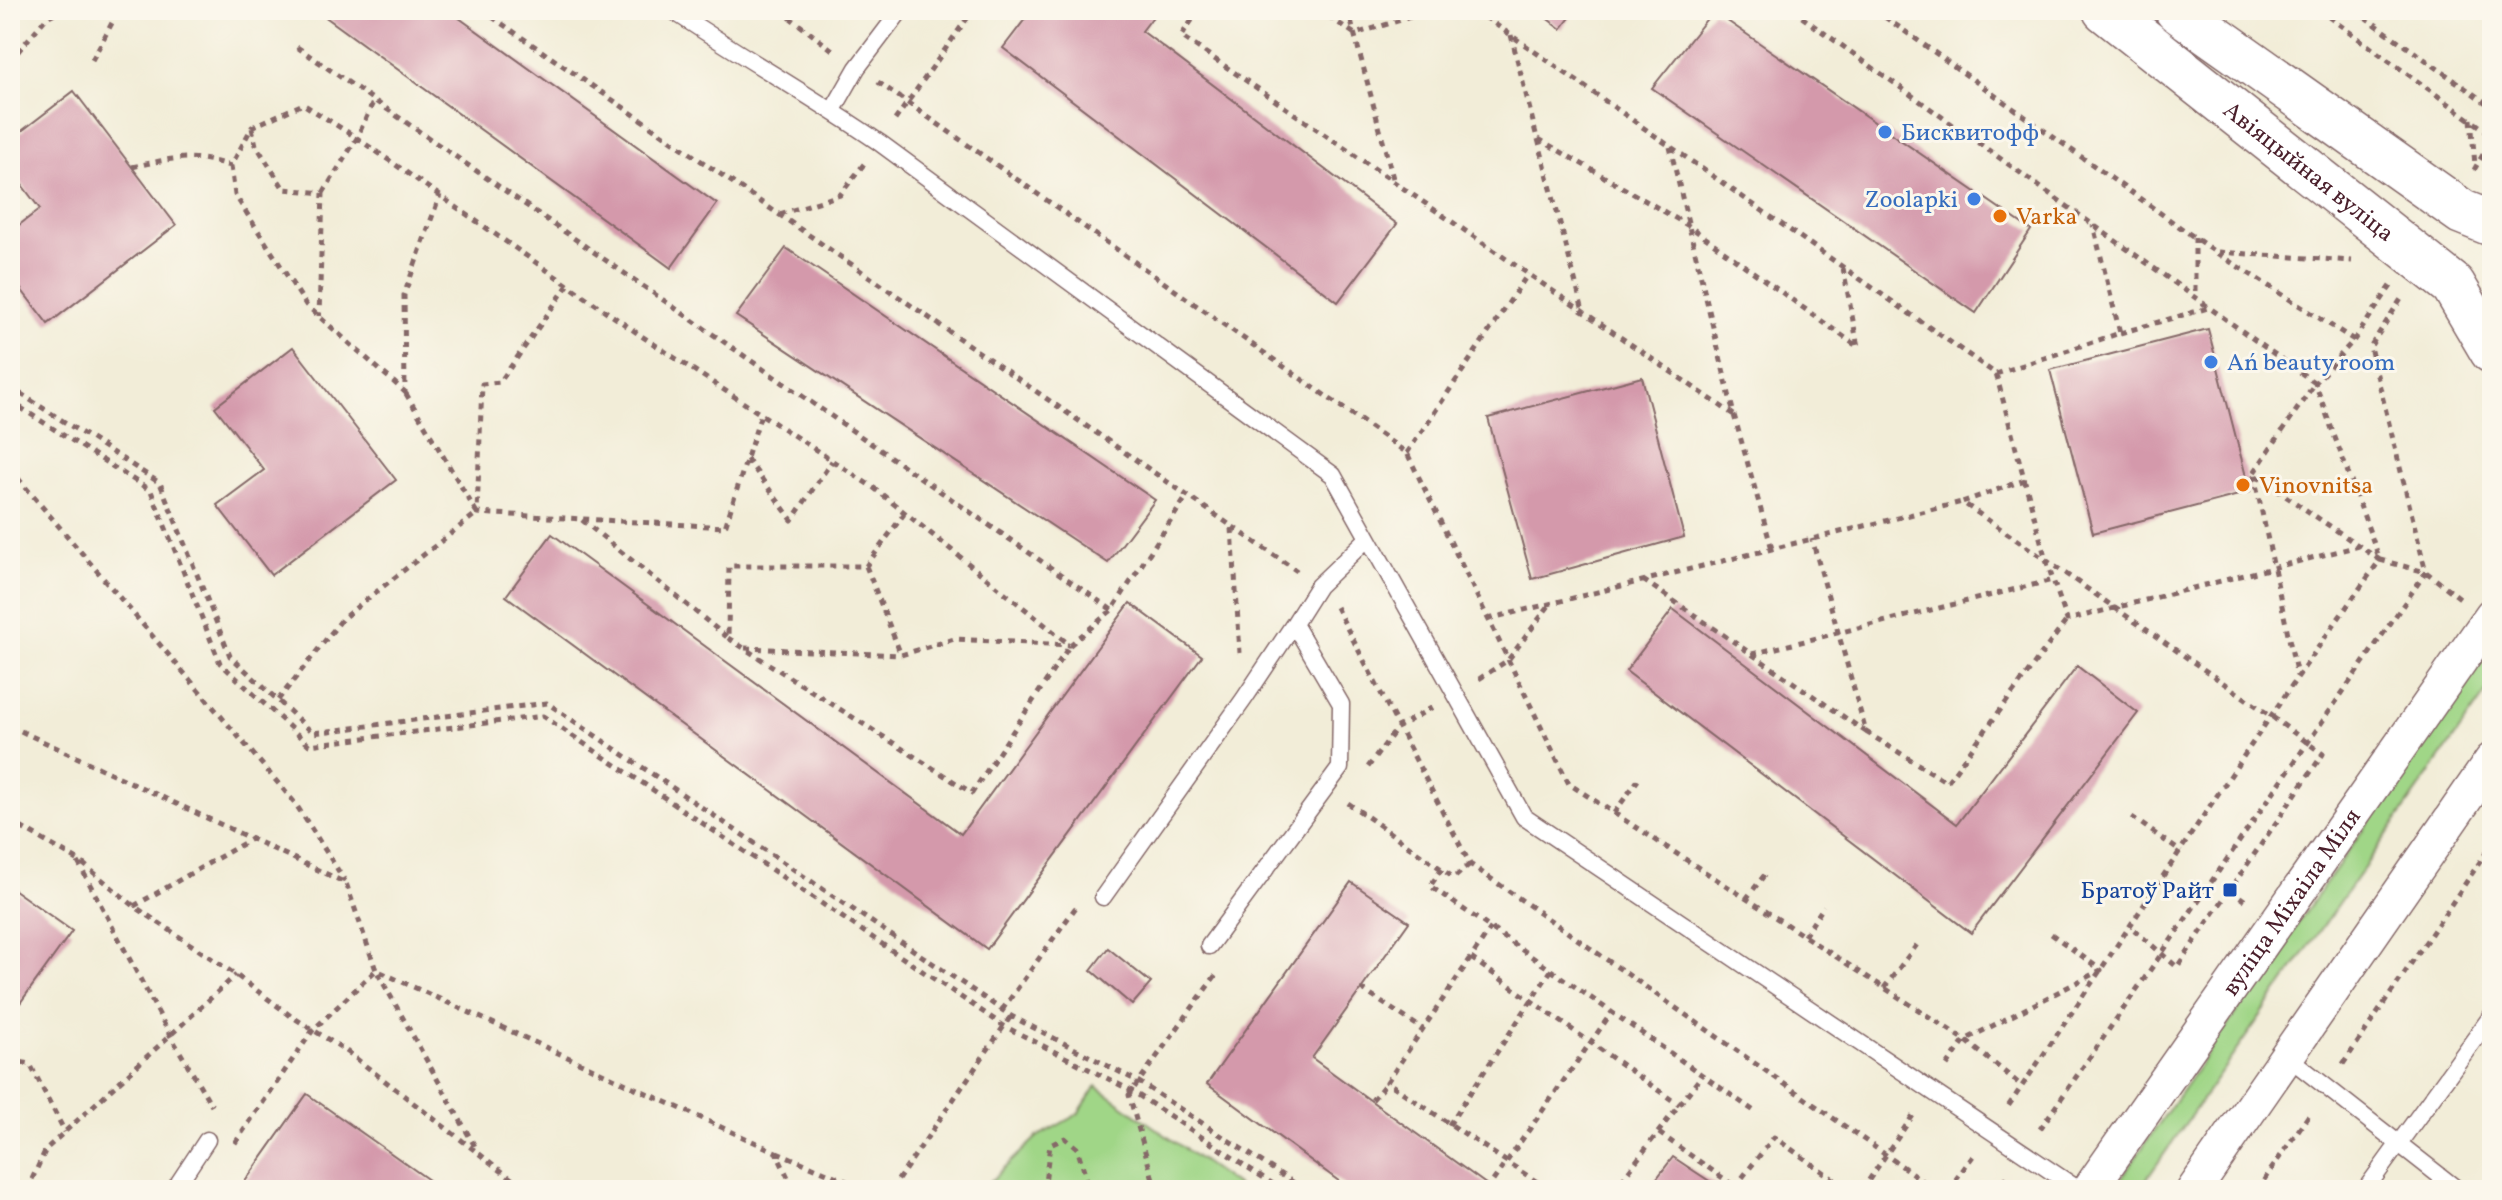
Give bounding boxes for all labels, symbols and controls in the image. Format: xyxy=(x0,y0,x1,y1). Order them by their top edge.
street label: Авіяцыйная вуліца xyxy=(2215,94,2401,251)
place label: Бисквитофф xyxy=(1901,117,2039,151)
marker: Бисквитофф xyxy=(1876,123,1894,141)
place label: Zoolapki xyxy=(1865,184,1958,218)
marker: Zoolapki xyxy=(1965,190,1983,208)
place label: Varka xyxy=(2016,201,2077,235)
marker: Varka xyxy=(1991,207,2009,225)
place label: Ań beauty room xyxy=(2227,347,2395,381)
marker: Ań beauty room xyxy=(2202,353,2220,371)
place label: Vinovnitsa xyxy=(2259,470,2373,504)
marker: Vinovnitsa xyxy=(2234,476,2252,494)
street label: вуліца Міхаіла Міля xyxy=(2215,802,2370,1003)
place label: Братоў Райт xyxy=(2081,875,2214,909)
marker: Братоў Райт xyxy=(2221,881,2239,899)

